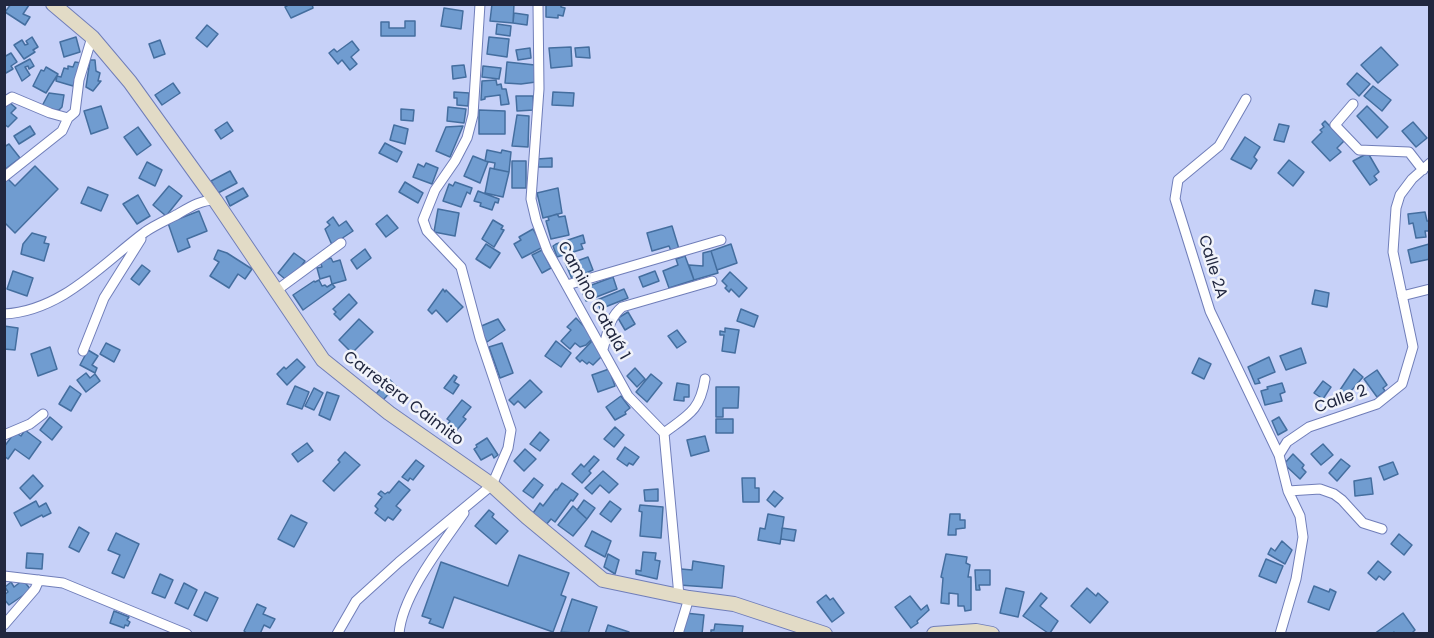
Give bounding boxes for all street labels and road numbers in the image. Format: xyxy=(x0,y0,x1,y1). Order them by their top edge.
street label: Calle 2A xyxy=(1193,233,1231,301)
street label: Camino Catalá 1 xyxy=(553,238,633,364)
street label: Carretera Caimito xyxy=(339,348,467,450)
street label: Calle 2 xyxy=(1312,382,1370,418)

